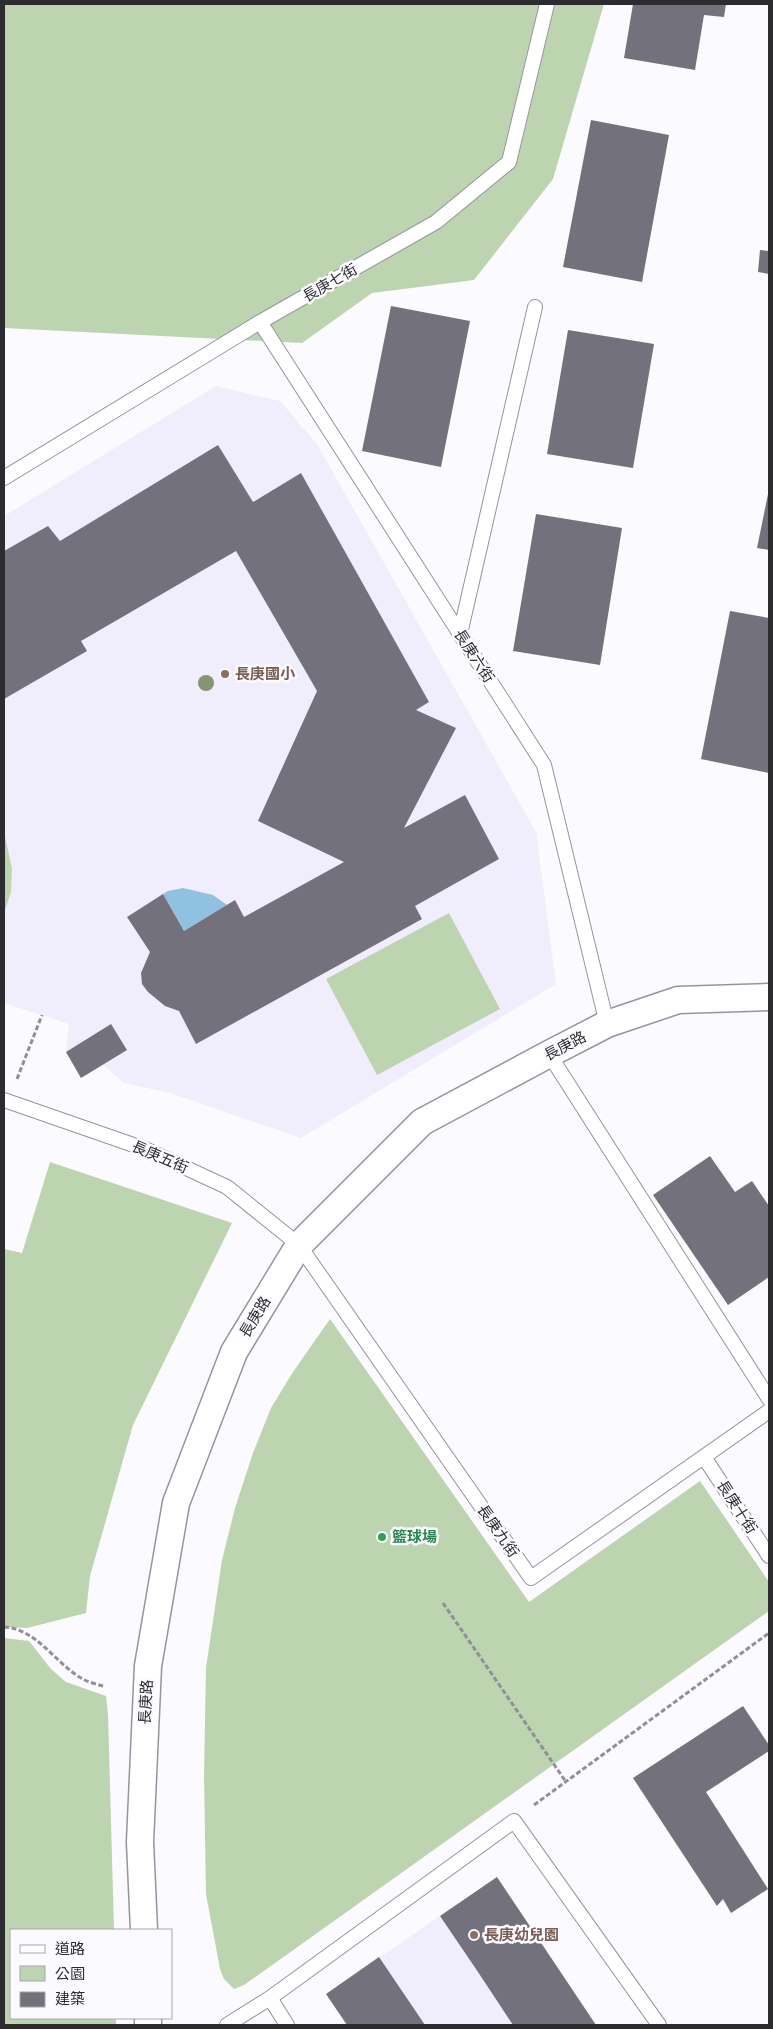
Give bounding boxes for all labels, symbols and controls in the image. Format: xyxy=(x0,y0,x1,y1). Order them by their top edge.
street label: 長庚七街 xyxy=(300,261,360,305)
street label: 長庚六街 xyxy=(451,626,497,686)
place label: 長庚國小 xyxy=(235,665,296,682)
marker: 長庚國小 xyxy=(219,668,231,680)
street label: 長庚路 xyxy=(541,1028,589,1064)
street label: 長庚五街 xyxy=(129,1138,191,1176)
street label: 長庚路 xyxy=(237,1294,273,1340)
street label: 長庚十街 xyxy=(714,1477,760,1537)
street label: 長庚九街 xyxy=(474,1502,522,1560)
place label: 籃球場 xyxy=(392,1529,437,1545)
marker: 籃球場 xyxy=(376,1531,388,1543)
street label: 長庚路 xyxy=(137,1679,155,1725)
place label: 長庚幼兒園 xyxy=(484,1926,559,1943)
legend xyxy=(10,1929,172,2019)
marker: 長庚幼兒園 xyxy=(468,1929,480,1941)
text: 道路 xyxy=(55,1941,85,1957)
text: 公園 xyxy=(55,1966,85,1982)
text: 建築 xyxy=(55,1991,85,2007)

